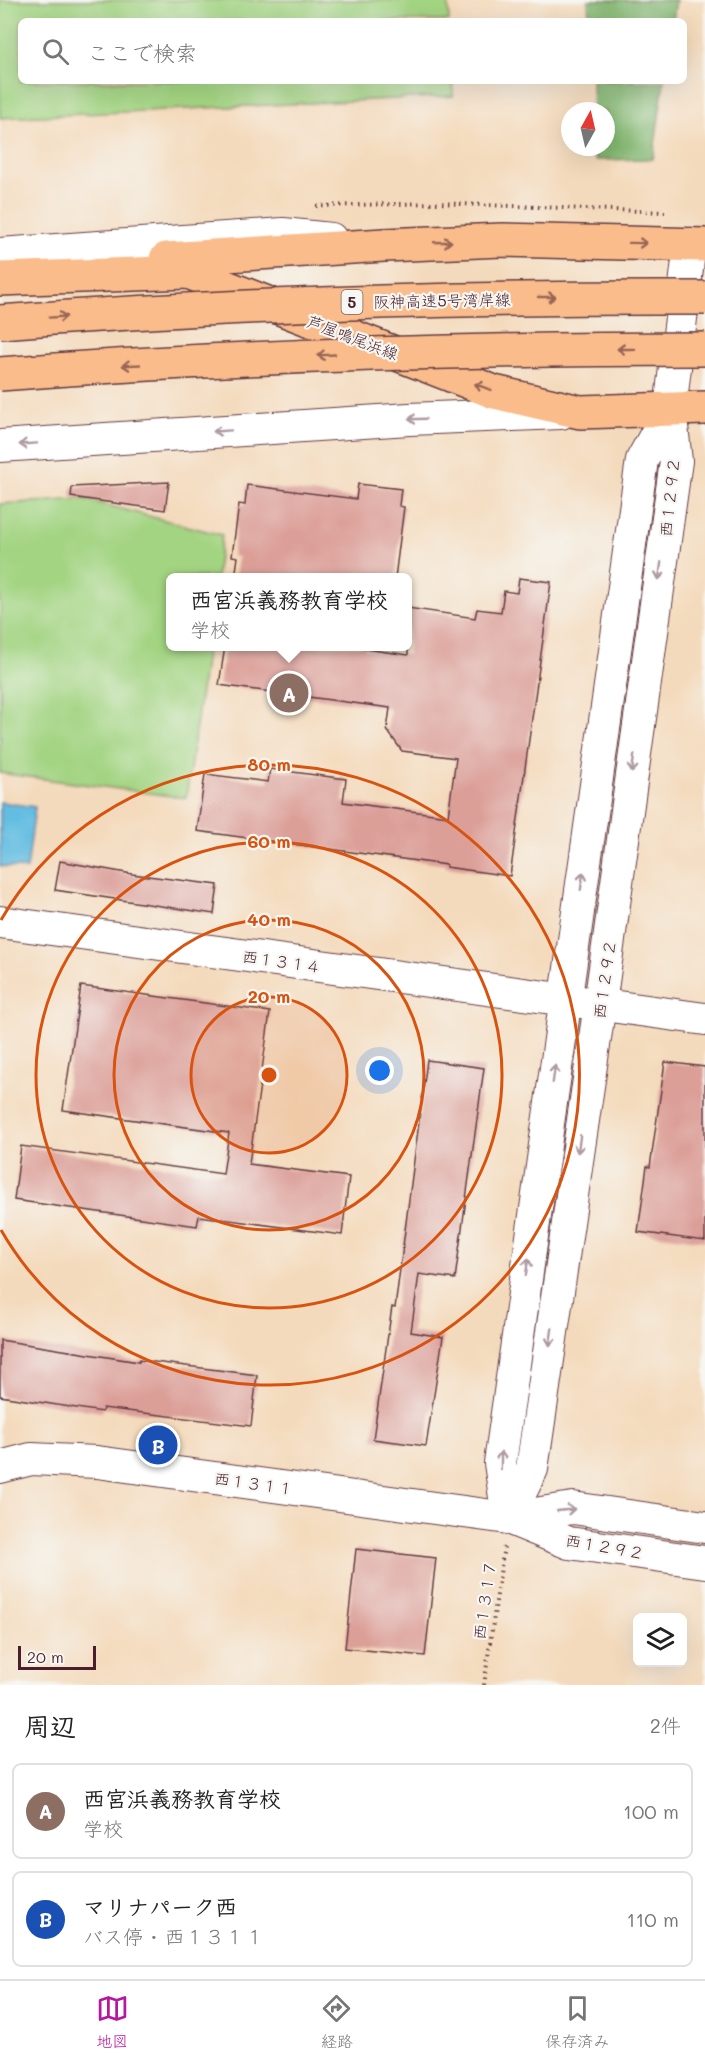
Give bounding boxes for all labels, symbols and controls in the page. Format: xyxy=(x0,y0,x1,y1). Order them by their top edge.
search box xyxy=(18,18,687,84)
icon: search xyxy=(39,35,72,68)
text: ここで検索 xyxy=(87,38,197,67)
north arrow xyxy=(561,102,615,156)
one-way arrow xyxy=(432,237,452,248)
one-way arrow xyxy=(627,237,647,248)
street label: 阪神高速5号湾岸線 xyxy=(373,288,511,312)
road number: 5 xyxy=(342,290,362,314)
one-way arrow xyxy=(536,291,556,303)
street label: 芦屋鳴尾浜線 xyxy=(304,310,402,364)
one-way arrow xyxy=(48,311,68,322)
one-way arrow xyxy=(616,343,636,355)
one-way arrow xyxy=(316,350,336,361)
one-way arrow xyxy=(121,360,141,371)
one-way arrow xyxy=(474,381,493,392)
one-way arrow xyxy=(407,413,427,425)
one-way arrow xyxy=(213,426,233,437)
one-way arrow xyxy=(18,439,38,450)
street label: 西１２９２ xyxy=(654,456,684,538)
one-way arrow xyxy=(655,561,666,581)
popup xyxy=(166,573,412,651)
text: 西宮浜義務教育学校 xyxy=(190,585,388,614)
text: 学校 xyxy=(190,616,230,642)
pin: A xyxy=(270,670,308,716)
text: 80 m xyxy=(247,752,291,776)
one-way arrow xyxy=(628,754,639,774)
text: 60 m xyxy=(247,829,291,853)
one-way arrow xyxy=(576,872,587,892)
text: 40 m xyxy=(247,907,291,931)
street label: 西１２９２ xyxy=(588,938,620,1020)
street label: 西１３１４ xyxy=(241,945,323,977)
text: 20 m xyxy=(248,984,290,1008)
your location xyxy=(365,1056,394,1085)
centre of rings xyxy=(259,1065,279,1085)
one-way arrow xyxy=(549,1065,560,1085)
one-way arrow xyxy=(574,1134,585,1154)
one-way arrow xyxy=(522,1258,533,1278)
one-way arrow xyxy=(546,1327,557,1347)
pin: B xyxy=(138,1422,178,1468)
one-way arrow xyxy=(496,1451,507,1471)
street label: 西１３１１ xyxy=(213,1467,295,1499)
one-way arrow xyxy=(556,1504,576,1515)
street label: 西１２９２ xyxy=(564,1529,646,1563)
street label: 西１３１７ xyxy=(468,1559,500,1641)
map controls xyxy=(633,1613,687,1667)
button: layers xyxy=(633,1613,687,1667)
scale bar xyxy=(18,1643,96,1670)
text: 20 m xyxy=(27,1646,64,1667)
text: 周辺 xyxy=(24,1709,76,1743)
text: 2件 xyxy=(650,1712,681,1738)
text: 西宮浜義務教育学校 xyxy=(83,1784,281,1813)
text: A xyxy=(39,1798,52,1824)
text: 100 m xyxy=(623,1798,679,1824)
text: 学校 xyxy=(83,1815,123,1841)
text: マリナパーク西 xyxy=(83,1892,237,1921)
text: B xyxy=(39,1906,52,1932)
text: 110 m xyxy=(626,1906,679,1932)
text: バス停 · 西１３１１ xyxy=(83,1923,265,1949)
tab: 地図 xyxy=(96,1992,129,2052)
tab: 経路 xyxy=(320,1992,353,2052)
tab: 保存済み xyxy=(545,1992,609,2052)

